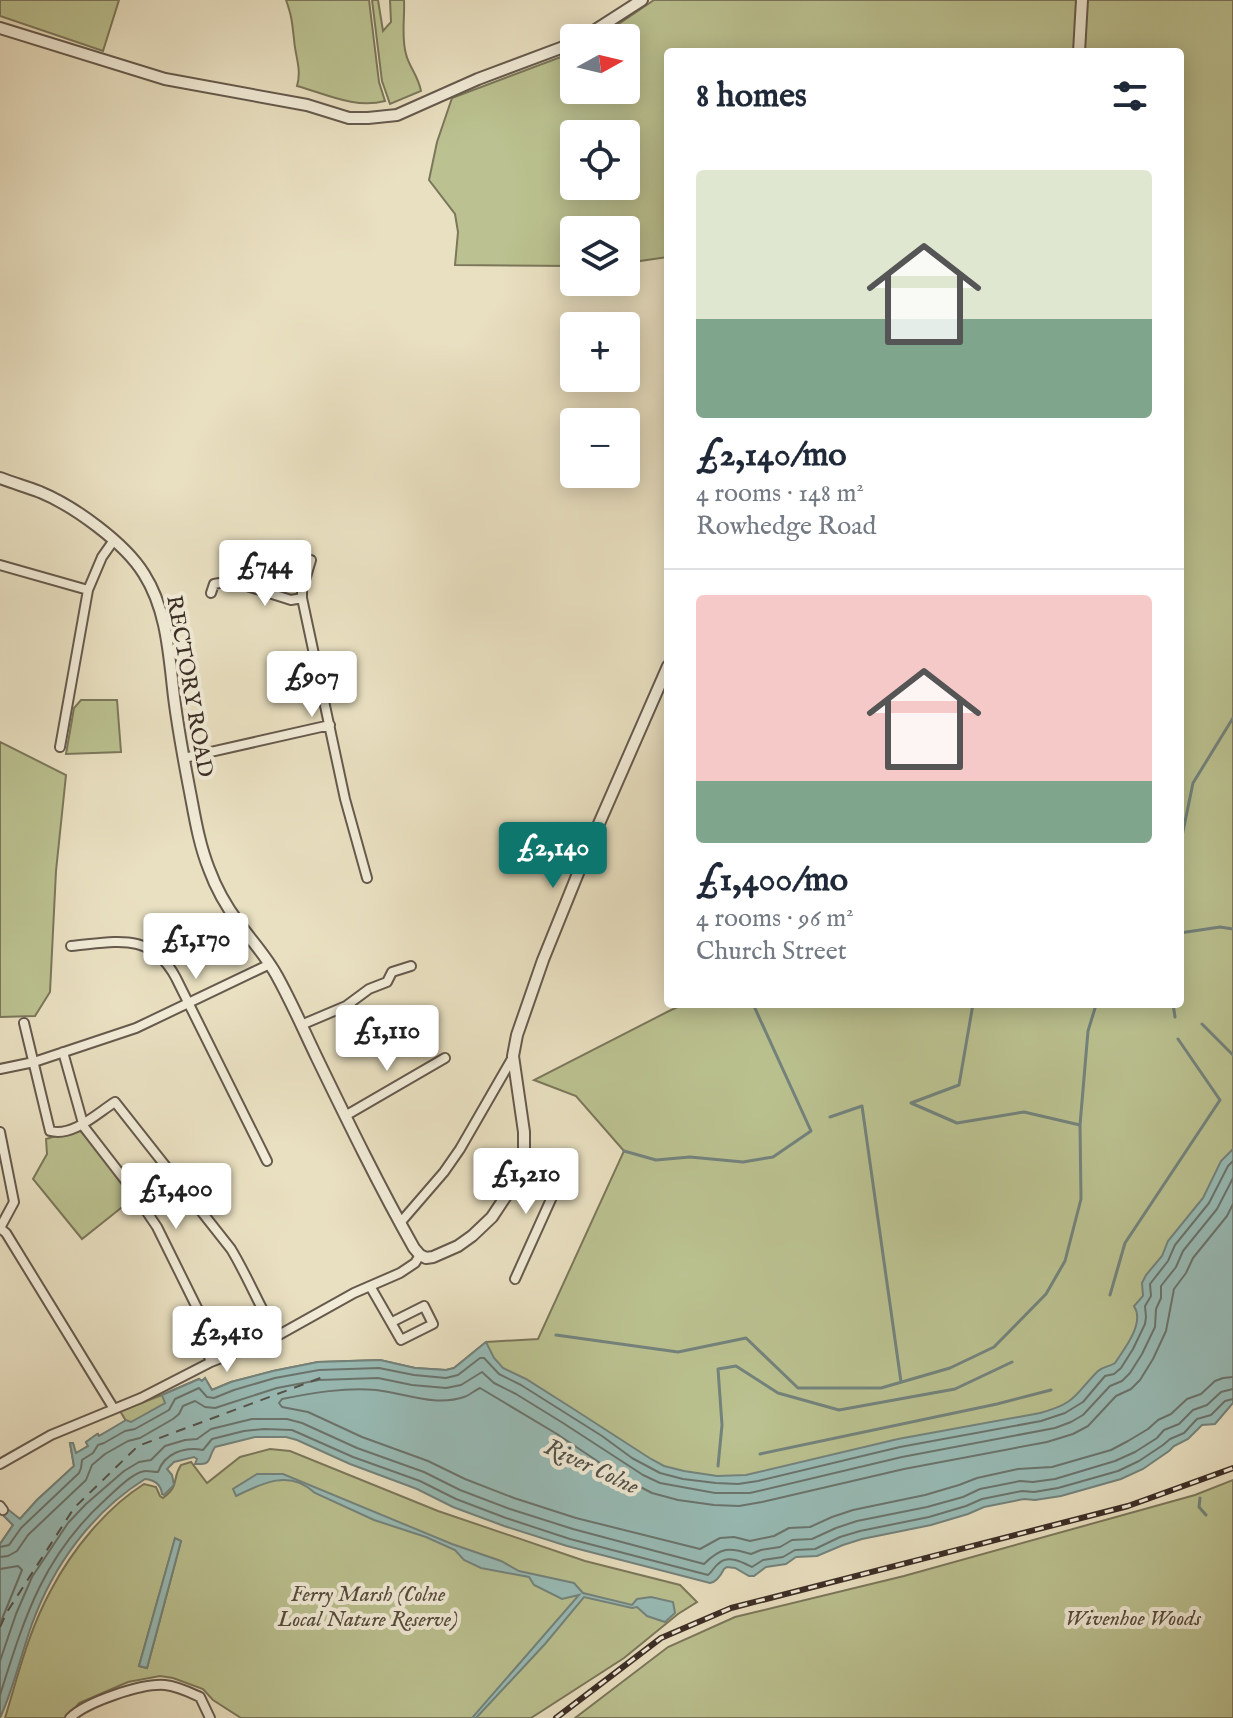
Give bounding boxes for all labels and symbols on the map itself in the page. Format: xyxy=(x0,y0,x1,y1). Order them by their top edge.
north arrow xyxy=(560,24,640,104)
pin: £744 xyxy=(218,540,312,608)
street label: RECTORY ROAD xyxy=(159,593,219,780)
pin: £907 xyxy=(265,651,359,719)
pin: £2,140 xyxy=(488,822,618,890)
pin: £1,170 xyxy=(131,913,261,981)
pin: £1,110 xyxy=(322,1005,452,1073)
pin: £1,210 xyxy=(461,1148,591,1216)
pin: £1,400 xyxy=(111,1163,241,1231)
pin: £2,410 xyxy=(162,1306,292,1374)
water label: River Colne xyxy=(539,1432,644,1503)
park label: Ferry Marsh (Colne Local Nature Reserve) xyxy=(277,1581,458,1634)
park label: Wivenhoe Woods xyxy=(1065,1605,1202,1633)

